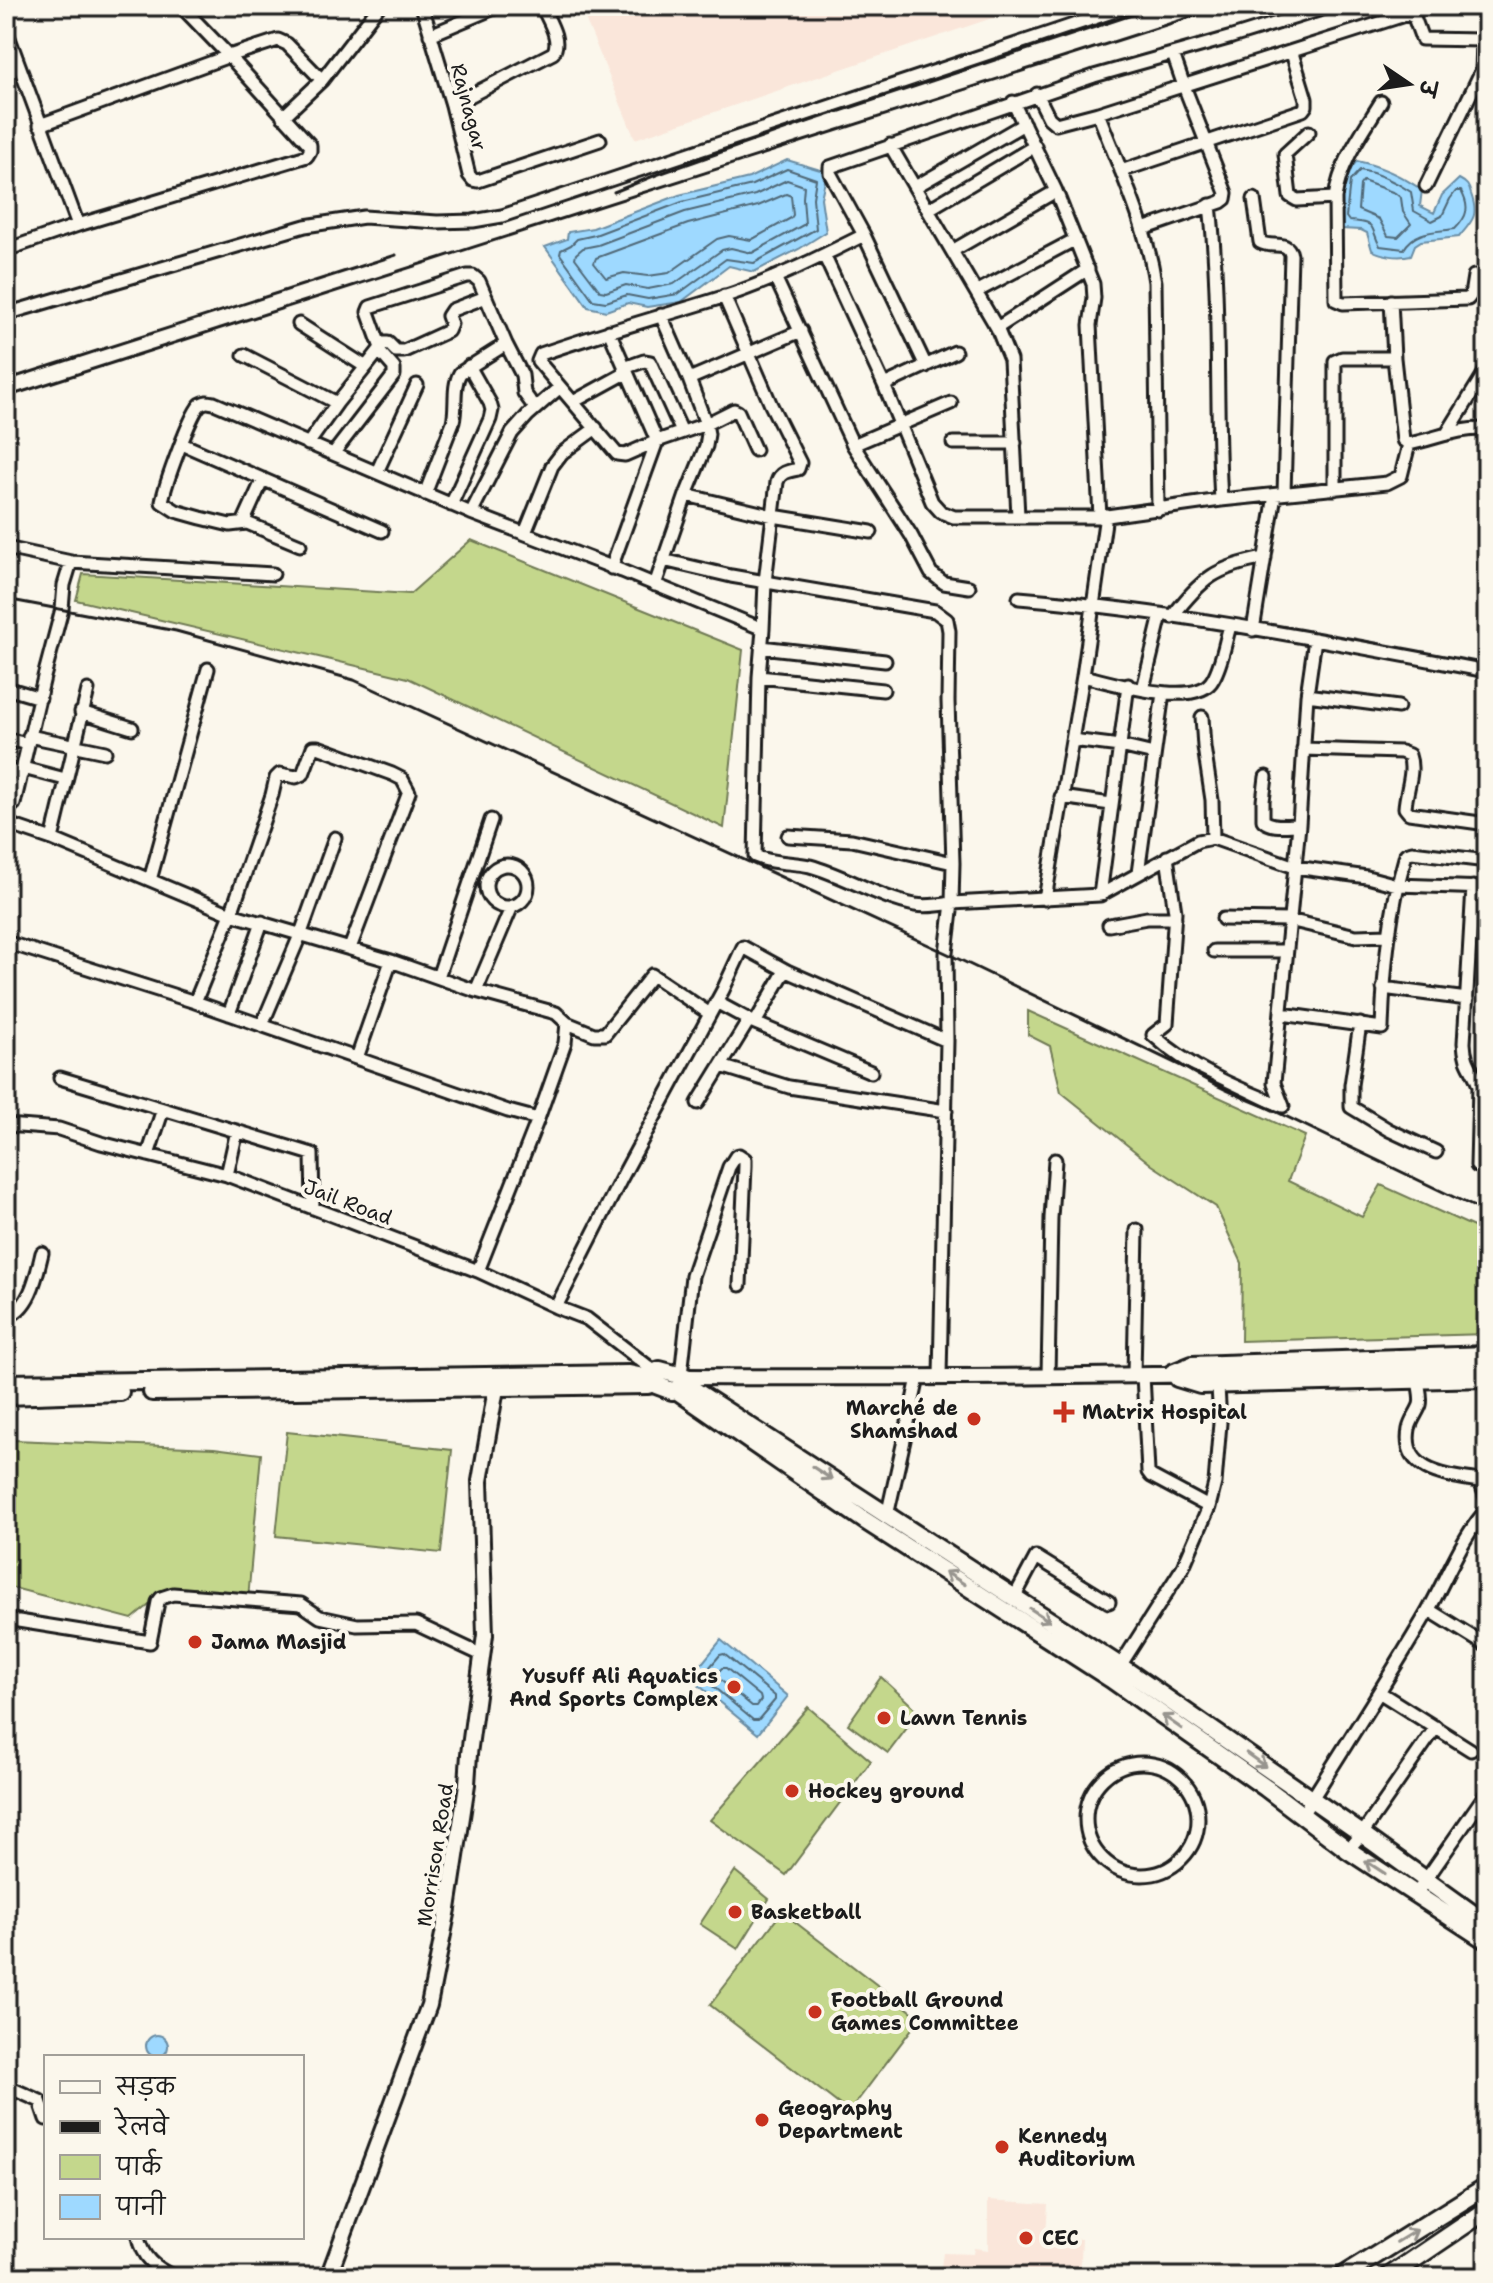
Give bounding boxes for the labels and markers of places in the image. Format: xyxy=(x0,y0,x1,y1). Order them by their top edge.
place label: Marché de Shamshad xyxy=(846,1395,958,1444)
place label: Matrix Hospital xyxy=(1082,1399,1247,1425)
marker: Matrix Hospital xyxy=(1053,1401,1075,1423)
marker: Marché de Shamshad xyxy=(965,1410,983,1428)
place label: Jama Masjid xyxy=(211,1629,347,1655)
marker: Jama Masjid xyxy=(186,1633,204,1651)
place label: Yusuff Ali Aquatics And Sports Complex xyxy=(509,1663,718,1712)
marker: Yusuff Ali Aquatics And Sports Complex xyxy=(725,1678,743,1696)
place label: Lawn Tennis xyxy=(900,1705,1027,1731)
marker: Lawn Tennis xyxy=(875,1709,893,1727)
place label: Hockey ground xyxy=(808,1778,965,1804)
marker: Hockey ground xyxy=(783,1782,801,1800)
place label: Basketball xyxy=(751,1899,862,1925)
marker: Basketball xyxy=(726,1903,744,1921)
place label: Football Ground Games Committee xyxy=(831,1987,1019,2036)
marker: Football Ground Games Committee xyxy=(806,2003,824,2021)
place label: Geography Department xyxy=(778,2095,903,2144)
marker: Geography Department xyxy=(753,2111,771,2129)
place label: Kennedy Auditorium xyxy=(1018,2123,1135,2172)
marker: Kennedy Auditorium xyxy=(993,2138,1011,2156)
place label: CEC xyxy=(1042,2225,1079,2251)
marker: CEC xyxy=(1017,2229,1035,2247)

